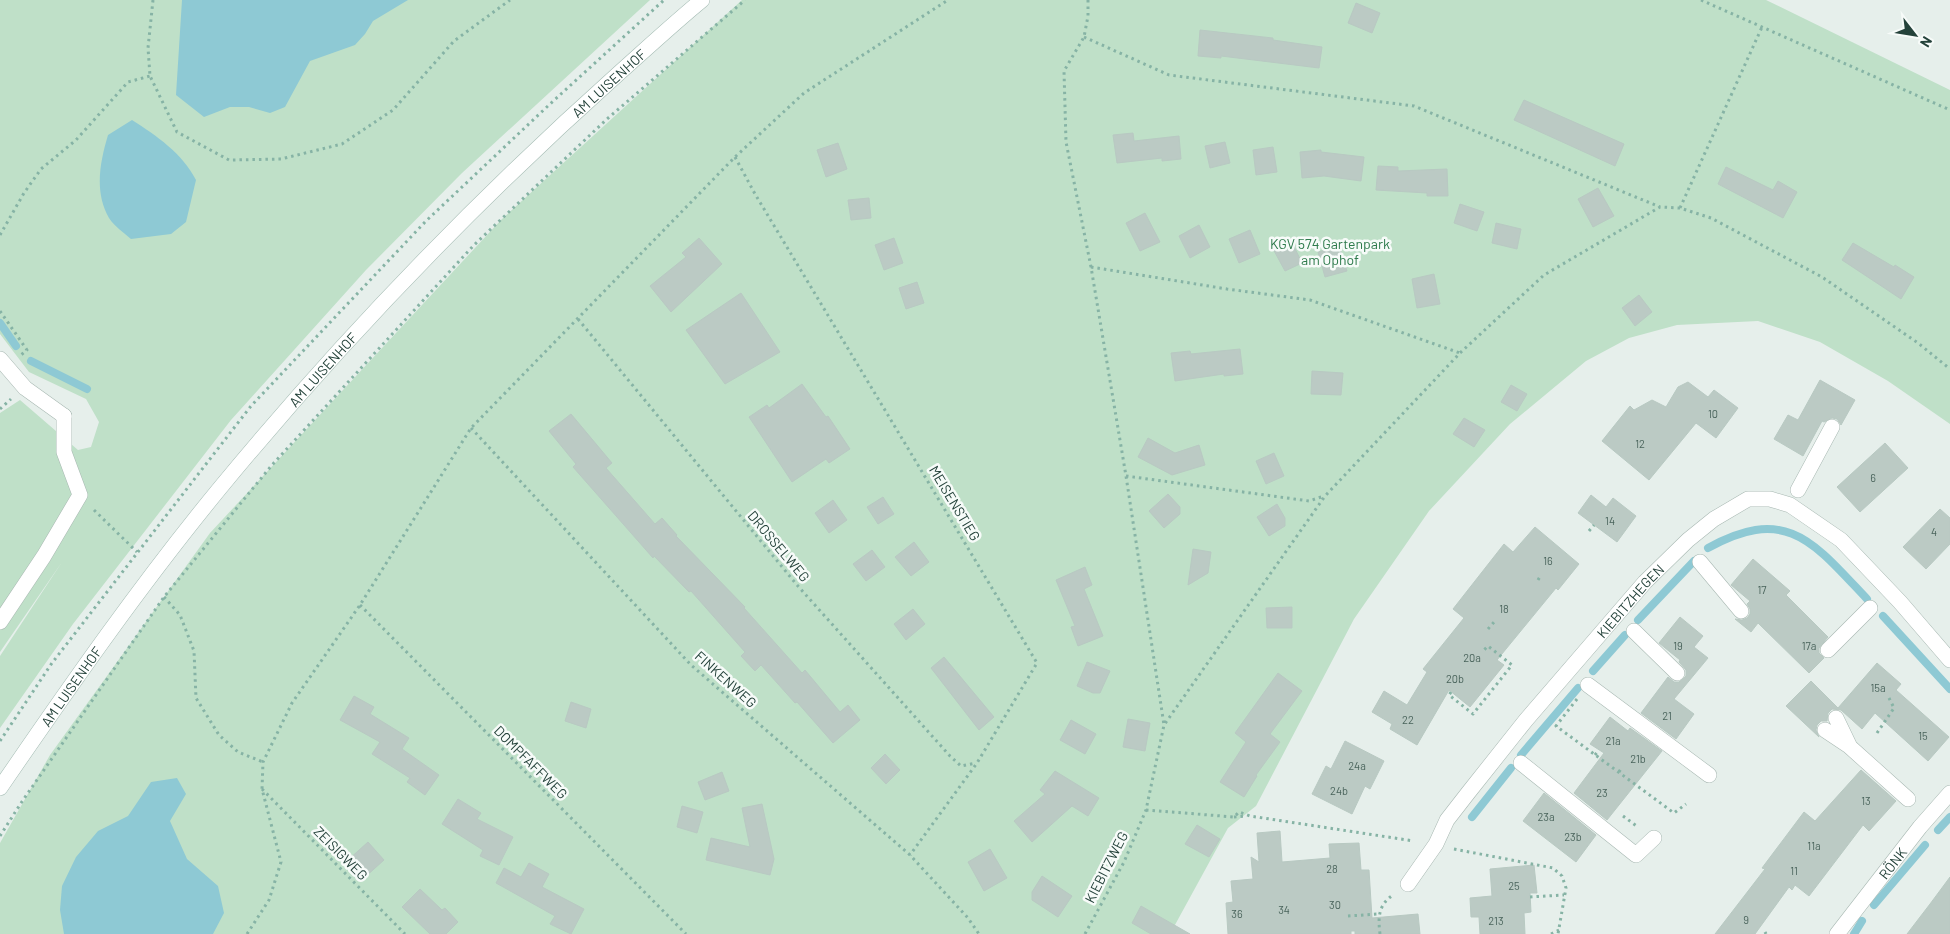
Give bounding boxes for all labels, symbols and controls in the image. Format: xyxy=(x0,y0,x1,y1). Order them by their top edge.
north arrow xyxy=(1890,10,1940,60)
text: N xyxy=(1917,34,1936,50)
street label: AM LUISENHOF xyxy=(568,45,649,121)
park label: KGV 574 Gartenpark am Ophof xyxy=(1270,235,1390,268)
street label: AM LUISENHOF xyxy=(285,329,360,410)
house number: 10 xyxy=(1708,407,1718,420)
house number: 12 xyxy=(1635,437,1645,450)
street label: MEISENSTIEG xyxy=(926,462,984,544)
house number: 6 xyxy=(1870,471,1876,484)
street label: DROSSELWEG xyxy=(744,507,814,585)
house number: 14 xyxy=(1605,514,1615,527)
house number: 4 xyxy=(1931,525,1937,538)
house number: 16 xyxy=(1543,554,1553,567)
street label: KIEBITZHEGEN xyxy=(1593,560,1667,641)
house number: 17 xyxy=(1757,583,1767,596)
house number: 18 xyxy=(1499,602,1509,615)
house number: 19 xyxy=(1673,639,1683,652)
house number: 17a xyxy=(1802,639,1816,652)
street label: AM LUISENHOF xyxy=(37,643,105,729)
street label: FINKENWEG xyxy=(692,647,760,711)
house number: 20a xyxy=(1463,651,1481,664)
house number: 20b xyxy=(1446,672,1464,685)
house number: 15a xyxy=(1870,681,1886,694)
house number: 21 xyxy=(1662,709,1672,722)
house number: 22 xyxy=(1402,713,1414,726)
street label: DOMPFAFFWEG xyxy=(491,722,571,802)
house number: 15 xyxy=(1918,729,1928,742)
house number: 21a xyxy=(1605,734,1621,747)
house number: 21b xyxy=(1630,752,1646,765)
house number: 24a xyxy=(1348,759,1366,772)
house number: 24b xyxy=(1330,784,1348,797)
house number: 23 xyxy=(1596,786,1608,799)
house number: 13 xyxy=(1861,794,1871,807)
house number: 23a xyxy=(1537,810,1555,823)
street label: ZEISIGWEG xyxy=(311,823,371,883)
street label: KIEBITZWEG xyxy=(1081,828,1131,906)
house number: 23b xyxy=(1564,830,1582,843)
house number: 11a xyxy=(1807,839,1821,852)
street label: RÖNK xyxy=(1875,843,1910,882)
house number: 28 xyxy=(1326,862,1338,875)
house number: 11 xyxy=(1790,864,1798,877)
house number: 25 xyxy=(1508,879,1520,892)
house number: 30 xyxy=(1329,898,1341,911)
house number: 34 xyxy=(1278,903,1290,916)
house number: 36 xyxy=(1231,907,1243,920)
house number: 9 xyxy=(1743,913,1749,926)
house number: 213 xyxy=(1488,914,1504,927)

